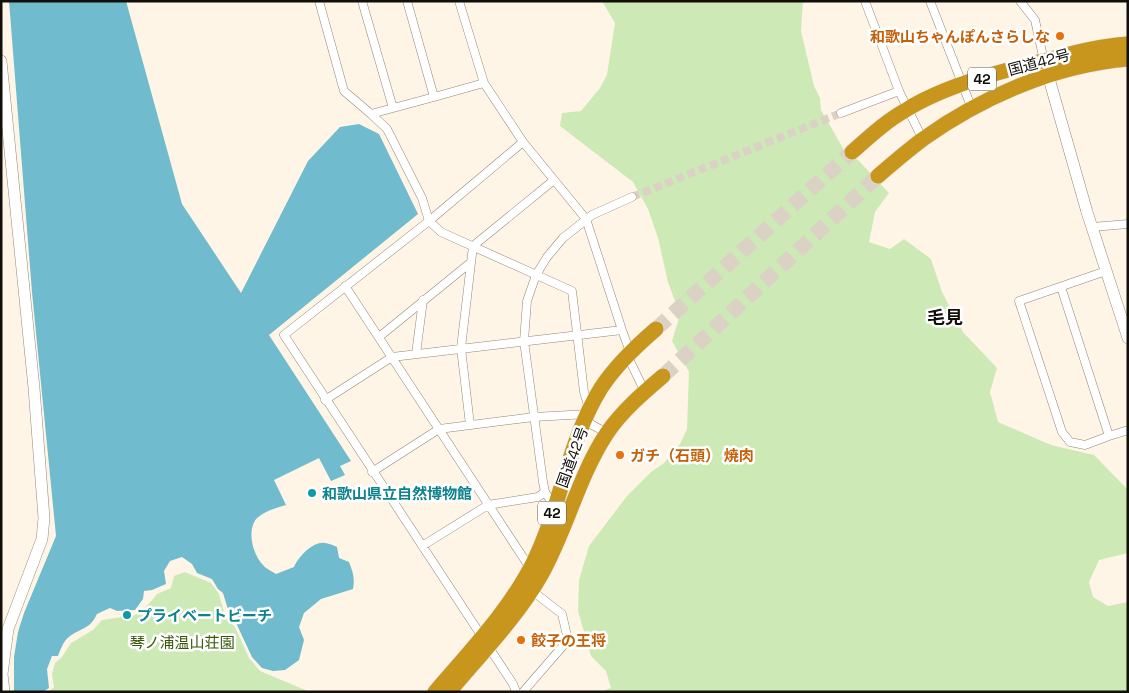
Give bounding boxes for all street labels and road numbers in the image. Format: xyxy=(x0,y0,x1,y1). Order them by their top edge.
street label: 国道42号 xyxy=(1006,45,1072,79)
road number: 42 xyxy=(968,68,996,90)
street label: 国道42号 xyxy=(552,424,592,490)
road number: 42 xyxy=(538,502,566,524)

